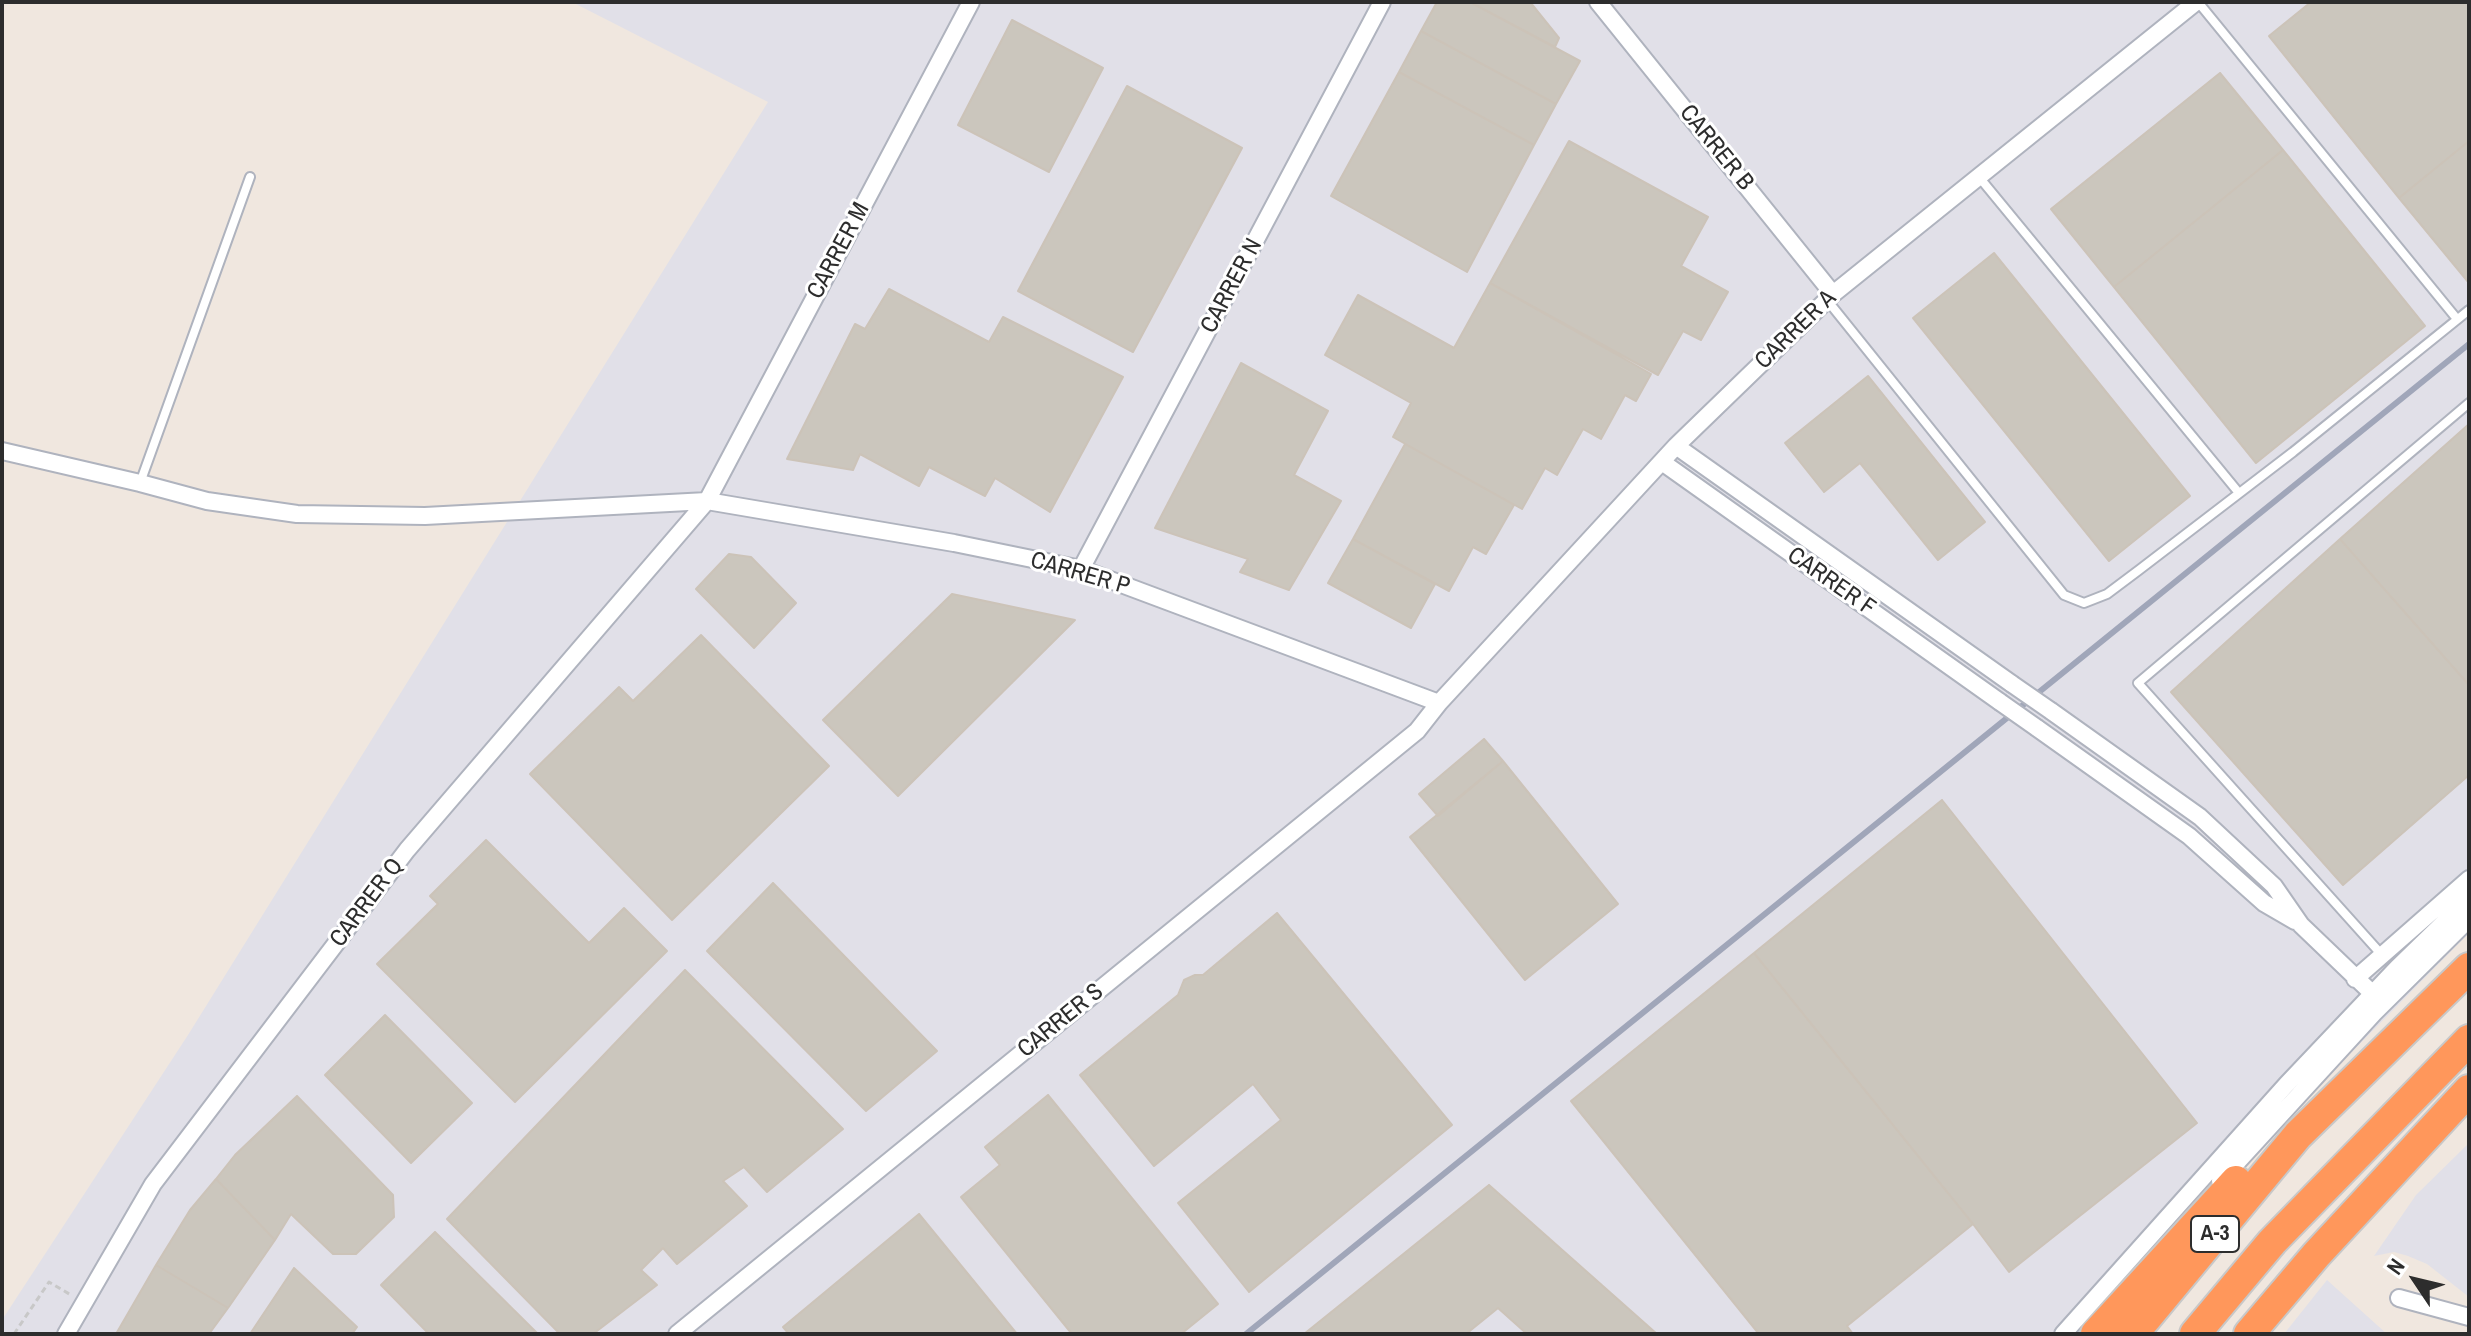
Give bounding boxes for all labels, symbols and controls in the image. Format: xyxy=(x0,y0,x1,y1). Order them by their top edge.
street label: CARRER B xyxy=(1673,99,1759,197)
street label: CARRER M xyxy=(802,198,876,304)
street label: CARRER N xyxy=(1195,234,1269,338)
street label: CARRER A xyxy=(1749,284,1843,376)
street label: CARRER F xyxy=(1782,541,1880,623)
street label: CARRER P xyxy=(1027,546,1133,602)
street label: CARRER Q xyxy=(324,853,410,953)
street label: CARRER S xyxy=(1012,978,1110,1064)
road number: A-3 xyxy=(2191,1216,2239,1252)
north arrow xyxy=(2375,1240,2455,1320)
text: N xyxy=(2379,1252,2411,1280)

